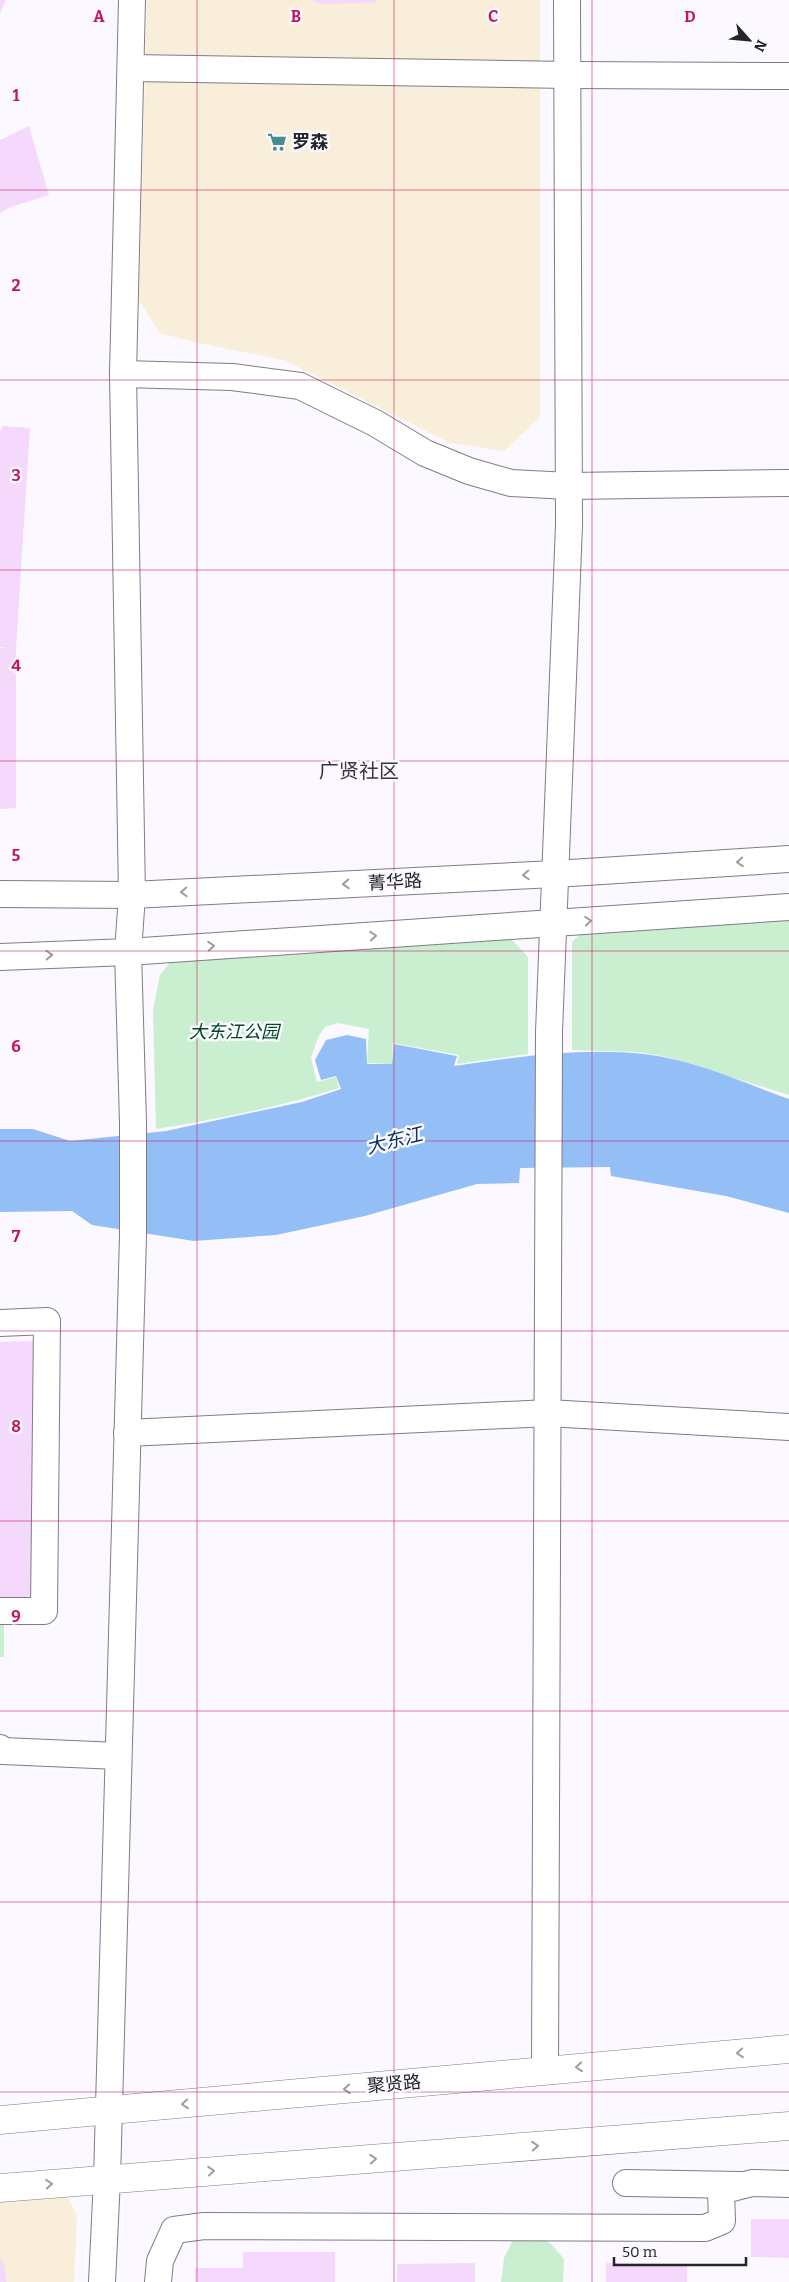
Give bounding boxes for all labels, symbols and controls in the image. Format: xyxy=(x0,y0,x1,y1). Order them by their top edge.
text: A xyxy=(93,7,105,26)
text: B xyxy=(291,7,301,26)
text: C xyxy=(488,7,498,26)
text: D xyxy=(684,7,696,26)
north arrow xyxy=(724,15,774,65)
text: N xyxy=(750,37,770,55)
text: 1 xyxy=(13,86,20,105)
supermarket icon: 罗森 xyxy=(266,131,288,153)
place label: 罗森 xyxy=(292,131,328,153)
text: 2 xyxy=(11,276,21,295)
text: 3 xyxy=(11,466,21,485)
text: 4 xyxy=(11,656,21,675)
district label: 广贤社区 xyxy=(319,759,399,783)
text: 5 xyxy=(12,846,21,865)
one-way arrow xyxy=(736,856,744,867)
street label: 菁华路 xyxy=(367,870,423,894)
one-way arrow xyxy=(522,870,530,881)
one-way arrow xyxy=(342,879,350,890)
one-way arrow xyxy=(179,887,187,898)
one-way arrow xyxy=(584,916,592,927)
one-way arrow xyxy=(369,930,377,941)
one-way arrow xyxy=(207,941,215,952)
one-way arrow xyxy=(45,950,53,961)
park label: 大东江公园 xyxy=(189,1021,282,1043)
text: 6 xyxy=(11,1037,21,1056)
water label: 大东江 xyxy=(364,1122,426,1159)
text: 7 xyxy=(12,1227,21,1246)
text: 8 xyxy=(11,1417,21,1436)
text: 9 xyxy=(11,1607,21,1626)
one-way arrow xyxy=(736,2047,744,2058)
one-way arrow xyxy=(574,2062,582,2073)
street label: 聚贤路 xyxy=(366,2071,422,2097)
one-way arrow xyxy=(343,2083,351,2094)
one-way arrow xyxy=(181,2098,189,2109)
one-way arrow xyxy=(531,2141,539,2152)
one-way arrow xyxy=(369,2153,377,2164)
one-way arrow xyxy=(207,2166,215,2177)
one-way arrow xyxy=(45,2179,53,2190)
scale bar xyxy=(614,2234,746,2266)
text: 50 m xyxy=(622,2243,658,2261)

